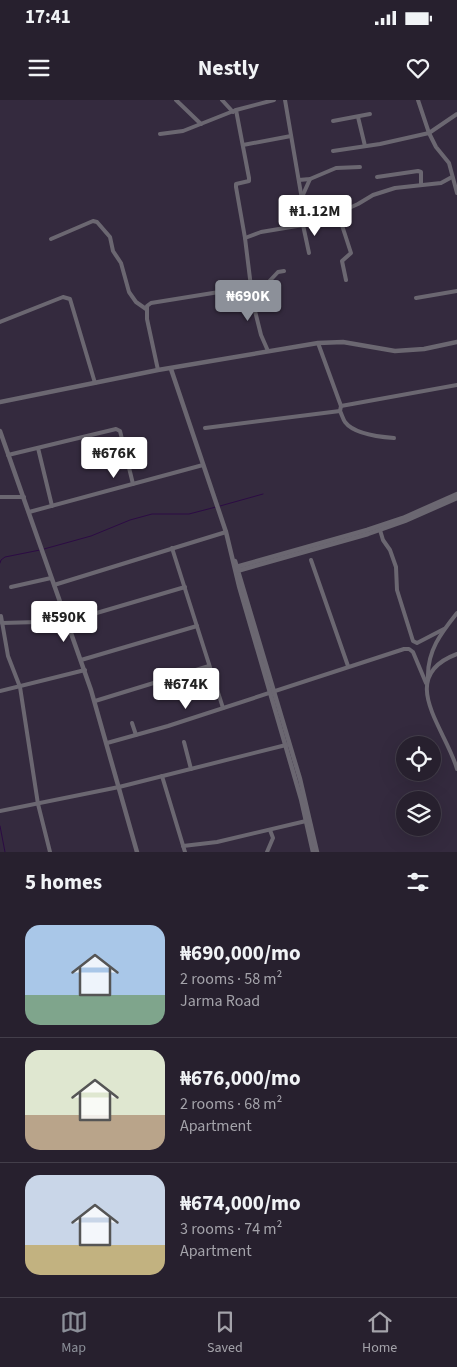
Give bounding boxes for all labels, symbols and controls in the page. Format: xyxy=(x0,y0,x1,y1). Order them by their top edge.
text: 17:41 xyxy=(25,4,71,31)
text: Nestly xyxy=(198,52,259,84)
icon: menu xyxy=(25,54,53,82)
icon: heart xyxy=(404,54,432,82)
pin: ₦1.12M xyxy=(274,194,356,237)
text: ₦1.12M xyxy=(290,200,340,222)
pin: ₦690K xyxy=(213,280,283,322)
text: ₦690K xyxy=(226,285,270,307)
pin: ₦676K xyxy=(79,436,149,479)
text: ₦676K xyxy=(92,442,136,464)
pin: ₦590K xyxy=(29,600,99,643)
text: ₦590K xyxy=(42,606,86,628)
pin: ₦674K xyxy=(151,668,221,710)
text: ₦674K xyxy=(164,673,208,695)
map controls xyxy=(396,736,441,836)
button: locate xyxy=(396,736,441,781)
button: layers xyxy=(396,791,441,836)
text: 5 homes xyxy=(25,867,102,897)
icon: filters xyxy=(404,868,432,896)
text: ₦690,000/mo xyxy=(180,938,301,968)
icon: home xyxy=(65,945,125,1005)
text: 2 rooms · 58 m² xyxy=(180,968,282,990)
text: Jarma Road xyxy=(180,990,260,1012)
text: ₦676,000/mo xyxy=(180,1063,301,1093)
icon: home xyxy=(65,1070,125,1130)
text: 2 rooms · 68 m² xyxy=(180,1093,282,1115)
text: Apartment xyxy=(180,1115,252,1137)
text: ₦674,000/mo xyxy=(180,1188,301,1218)
icon: home xyxy=(65,1195,125,1255)
text: 3 rooms · 74 m² xyxy=(180,1218,282,1240)
text: Apartment xyxy=(180,1240,252,1262)
tab: Map xyxy=(60,1308,88,1358)
tab: Saved xyxy=(207,1308,243,1358)
tab: Home xyxy=(362,1308,397,1358)

